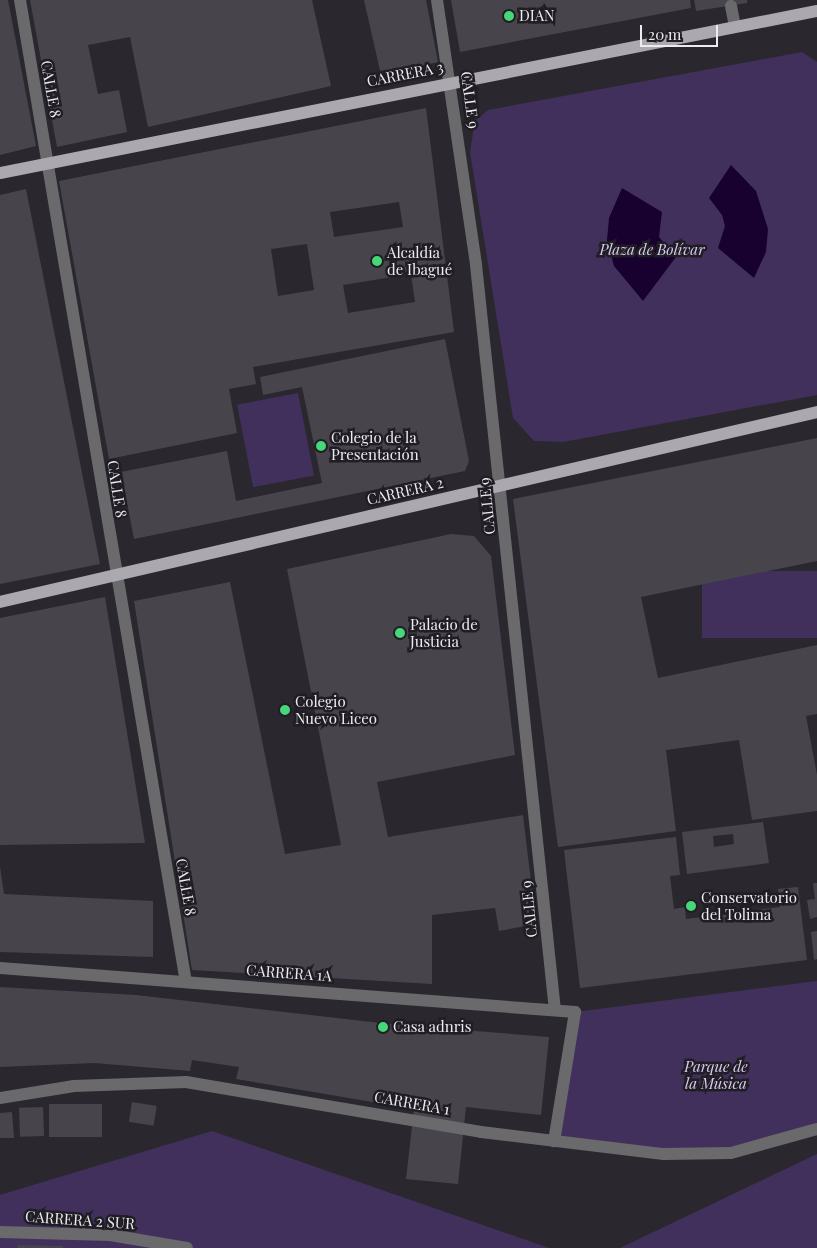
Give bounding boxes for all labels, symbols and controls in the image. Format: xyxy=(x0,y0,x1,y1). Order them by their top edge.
place label: DIAN xyxy=(519,7,555,25)
marker: DIAN xyxy=(503,10,515,22)
scale bar xyxy=(642,15,720,47)
text: 20 m xyxy=(648,24,681,44)
street label: CARRERA 3 xyxy=(365,58,445,90)
street label: CALLE 8 xyxy=(37,59,65,119)
street label: CALLE 9 xyxy=(457,70,483,130)
park label: Plaza de Bolívar xyxy=(599,241,705,259)
place label: Alcaldía de Ibagué xyxy=(387,243,452,278)
marker: Alcaldía de Ibagué xyxy=(371,255,383,267)
place label: Colegio de la Presentación xyxy=(331,428,419,463)
marker: Colegio de la Presentación xyxy=(315,440,327,452)
street label: CALLE 8 xyxy=(104,459,130,519)
street label: CARRERA 2 xyxy=(365,473,445,509)
street label: CALLE 9 xyxy=(475,476,499,536)
place label: Palacio de Justicia xyxy=(410,615,478,650)
marker: Palacio de Justicia xyxy=(394,627,406,639)
place label: Colegio Nuevo Liceo xyxy=(295,692,377,727)
marker: Colegio Nuevo Liceo xyxy=(279,704,291,716)
street label: CALLE 8 xyxy=(172,857,200,917)
street label: CALLE 9 xyxy=(517,879,541,939)
place label: Conservatorio del Tolima xyxy=(701,888,797,923)
marker: Conservatorio del Tolima xyxy=(685,900,697,912)
street label: CARRERA 1A xyxy=(246,961,332,985)
place label: Casa adnris xyxy=(393,1018,472,1036)
marker: Casa adnris xyxy=(377,1021,389,1033)
park label: Parque de la Música xyxy=(684,1057,748,1092)
street label: CARRERA 1 xyxy=(373,1087,451,1119)
street label: CARRERA 2 SUR xyxy=(25,1207,135,1233)

